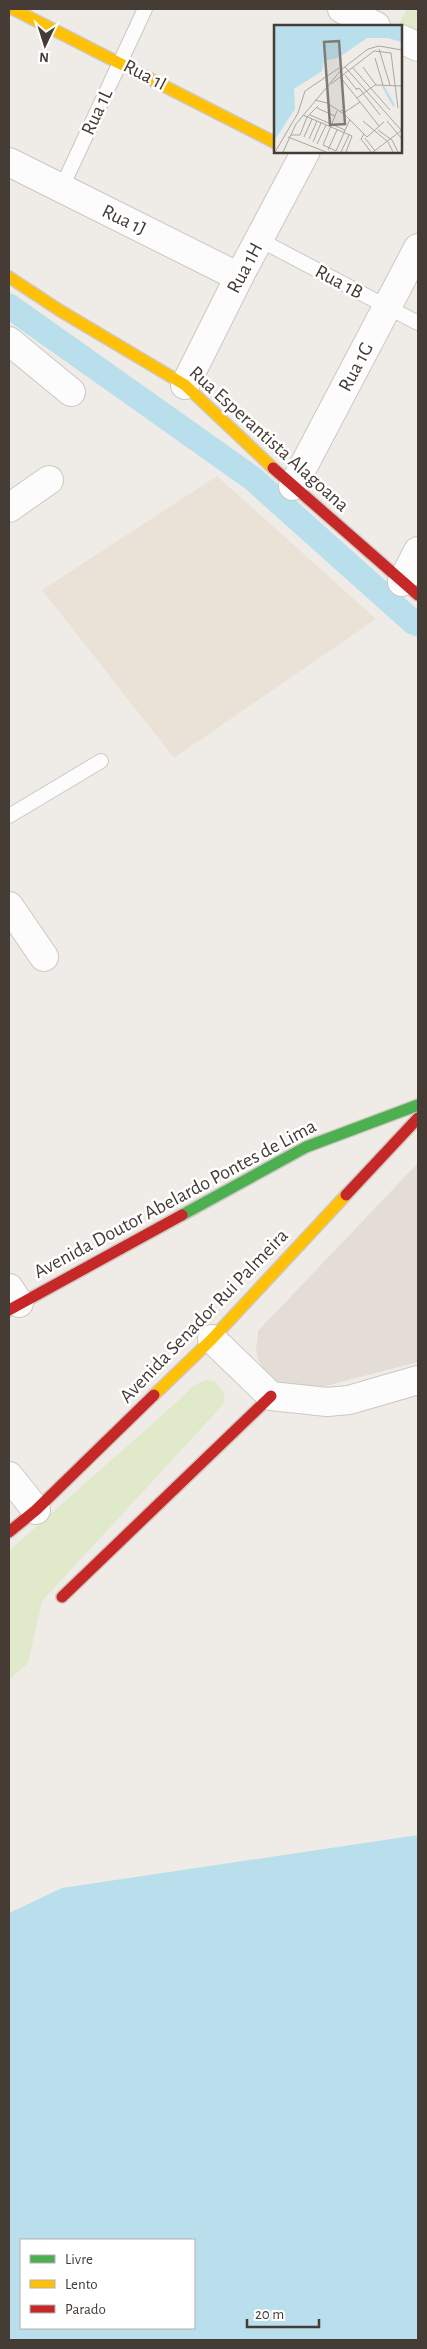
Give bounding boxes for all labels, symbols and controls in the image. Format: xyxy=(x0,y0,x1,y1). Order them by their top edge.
north arrow xyxy=(20,20,70,70)
inset map xyxy=(274,25,402,152)
text: N xyxy=(39,50,50,64)
street label: Rua 1I xyxy=(120,56,170,94)
street label: Rua 1L xyxy=(78,85,117,138)
street label: Rua 1J xyxy=(99,201,149,239)
street label: Rua 1H xyxy=(223,239,267,297)
street label: Rua 1B xyxy=(312,261,366,303)
street label: Rua 1G xyxy=(335,339,377,395)
street label: Rua Esperantista Alagoana xyxy=(185,362,353,516)
street label: Avenida Doutor Abelardo Pontes de Lima xyxy=(30,1116,320,1282)
street label: Avenida Senador Rui Palmeira xyxy=(116,1225,292,1407)
legend xyxy=(20,2239,195,2329)
text: Livre xyxy=(65,2252,93,2267)
text: Lento xyxy=(65,2277,98,2292)
scale bar xyxy=(247,2296,320,2328)
text: Parado xyxy=(65,2302,106,2317)
text: 20 m xyxy=(255,2307,284,2322)

